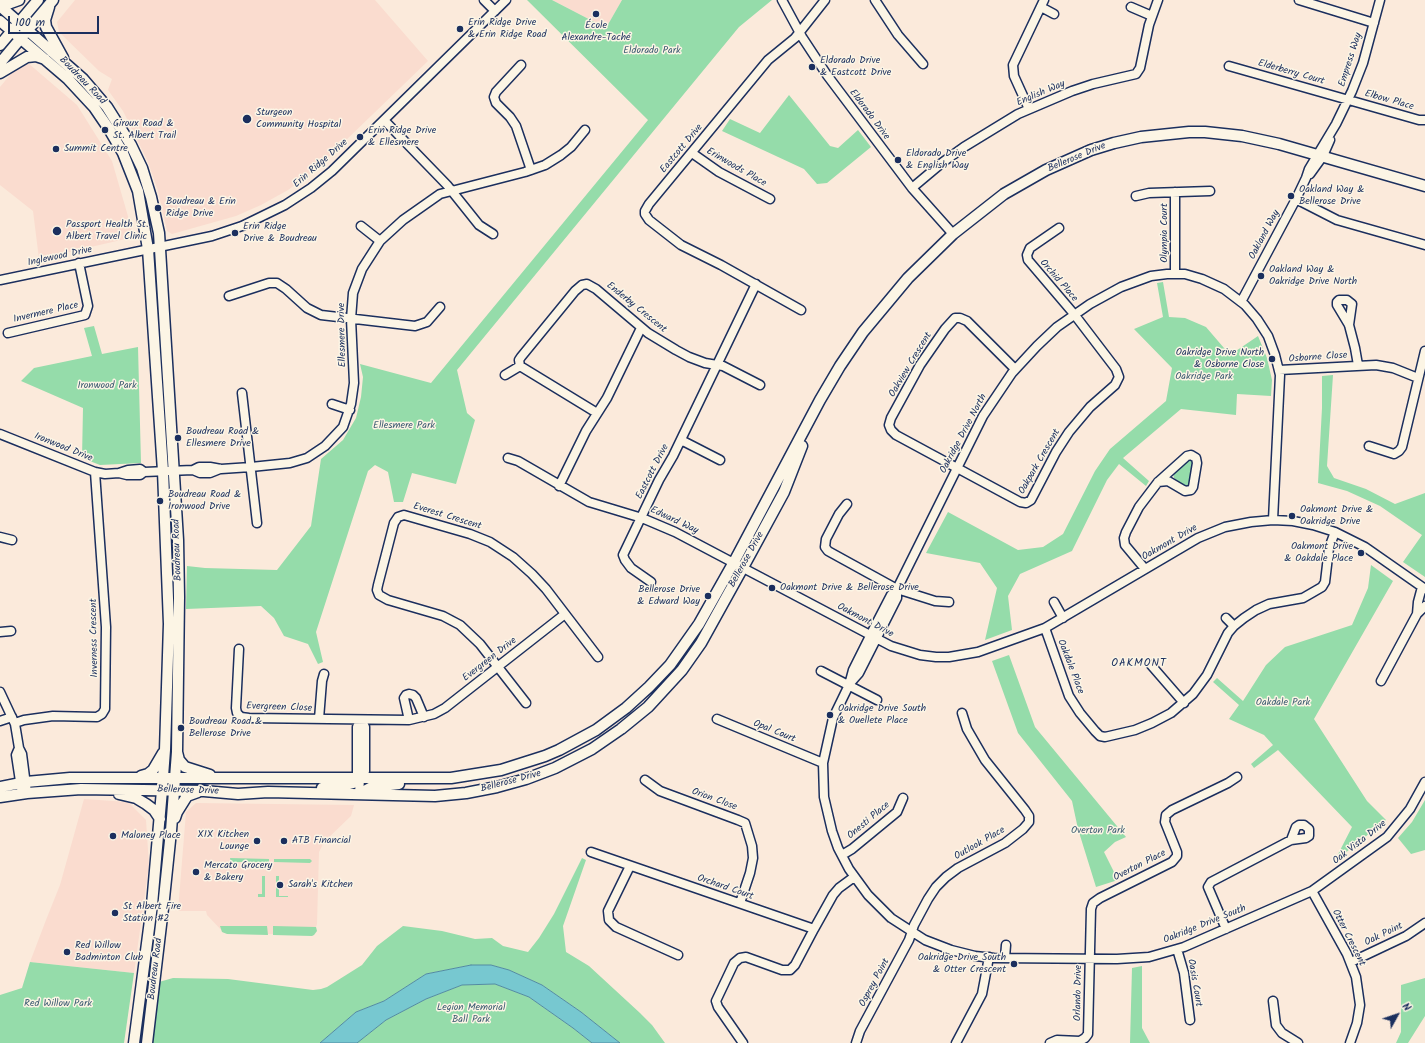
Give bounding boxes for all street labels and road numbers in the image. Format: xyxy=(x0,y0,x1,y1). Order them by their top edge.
street label: Empress Way xyxy=(1337,31,1365,89)
street label: Boudreau Road xyxy=(56,55,108,107)
street label: Elderberry Court xyxy=(1256,58,1326,88)
street label: English Way xyxy=(1015,78,1067,110)
street label: Eldorado Drive xyxy=(846,87,892,143)
street label: Elbow Place xyxy=(1363,88,1415,114)
street label: Eastcott Drive xyxy=(658,122,706,176)
street label: Erin Ridge Drive xyxy=(291,137,351,191)
street label: Bellerose Drive xyxy=(1046,140,1108,176)
street label: Erinwoods Place xyxy=(704,146,768,190)
street label: Olympia Court xyxy=(1159,203,1171,263)
street label: Oakland Way xyxy=(1247,208,1283,262)
street label: Inglewood Drive xyxy=(27,244,93,270)
street label: Orchid Place xyxy=(1036,257,1080,305)
street label: Enderby Crescent xyxy=(603,280,669,336)
street label: Invermere Place xyxy=(12,300,80,326)
street label: Ellesmere Drive xyxy=(336,303,350,367)
street label: Oakview Crescent xyxy=(887,330,935,400)
street label: Osborne Close xyxy=(1288,350,1348,366)
street label: Oakridge Drive North xyxy=(938,392,990,476)
street label: Oakpark Crescent xyxy=(1017,427,1063,497)
street label: Ironwood Drive xyxy=(32,431,94,465)
street label: Eastcott Drive xyxy=(634,442,672,502)
street label: Everest Crescent xyxy=(411,501,483,533)
street label: Edward Way xyxy=(648,505,700,537)
street label: Boudreau Road xyxy=(171,519,185,581)
street label: Oakmont Drive xyxy=(1140,522,1200,564)
street label: Bellerose Drive xyxy=(727,530,767,590)
street label: Inverness Crescent xyxy=(88,598,102,678)
street label: Oakmont Drive xyxy=(835,601,895,641)
street label: Evergreen Drive xyxy=(461,635,519,685)
street label: Oakdale Place xyxy=(1054,638,1086,696)
street label: Evergreen Close xyxy=(246,701,312,715)
street label: Opal Court xyxy=(751,718,797,746)
street label: Bellerose Drive xyxy=(480,768,542,796)
street label: Bellerose Drive xyxy=(157,784,219,798)
street label: Orion Close xyxy=(690,786,738,814)
street label: Onesti Place xyxy=(845,800,893,842)
street label: Oak Vista Drive xyxy=(1331,818,1389,868)
street label: Outlook Place xyxy=(953,825,1007,863)
street label: Overton Place xyxy=(1112,848,1168,884)
street label: Orchard Court xyxy=(695,873,755,903)
street label: Oakridge Drive South xyxy=(1162,903,1248,947)
street label: Otter Crescent xyxy=(1329,908,1367,968)
street label: Oak Point xyxy=(1363,921,1405,949)
street label: Boudreau Road xyxy=(146,937,166,1001)
street label: Osprey Point xyxy=(857,957,893,1009)
street label: Oasis Court xyxy=(1184,958,1204,1008)
street label: Orlando Drive xyxy=(1073,965,1085,1021)

